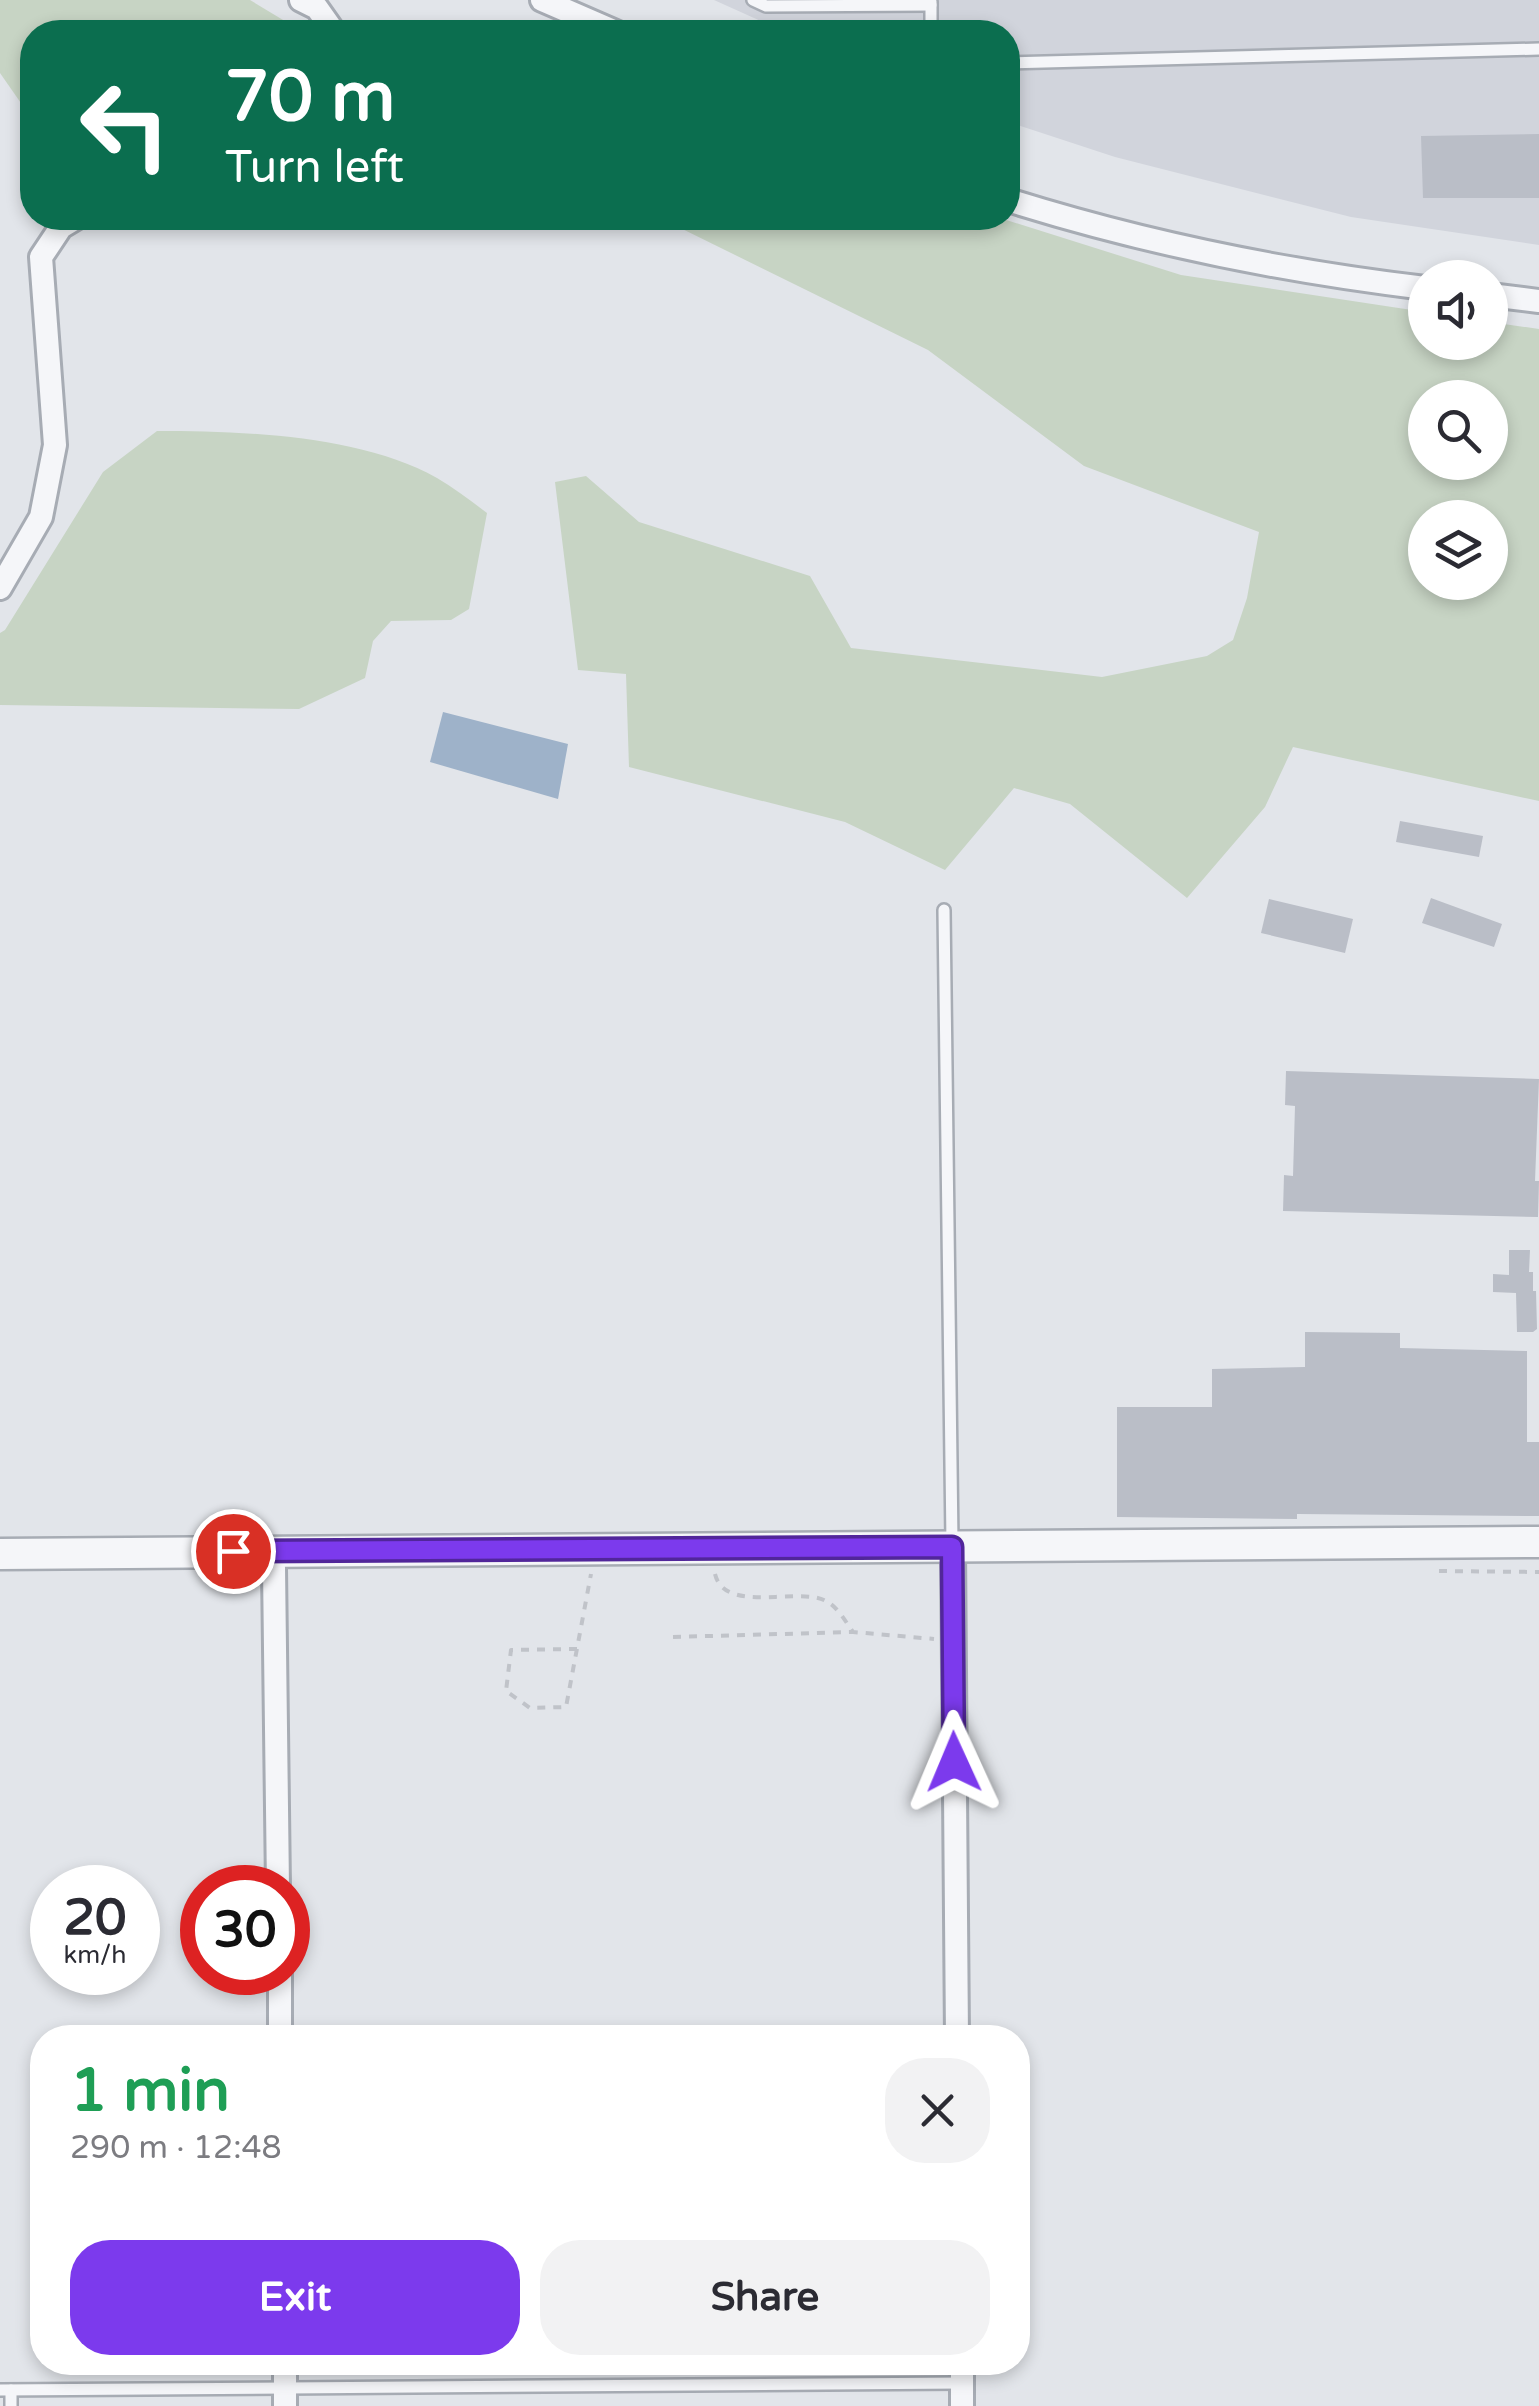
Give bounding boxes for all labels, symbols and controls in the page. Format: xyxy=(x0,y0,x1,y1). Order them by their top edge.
text: 70 m xyxy=(225,56,395,140)
icon: left xyxy=(60,60,190,190)
text: Turn left xyxy=(225,141,404,195)
map controls xyxy=(1408,260,1508,600)
button: sound xyxy=(1408,260,1508,360)
button: search xyxy=(1408,380,1508,480)
button: layers xyxy=(1408,500,1508,600)
pin xyxy=(191,1509,276,1594)
icon: arrive xyxy=(206,1524,261,1579)
position arrow xyxy=(902,1710,1006,1814)
speed limit sign: 30 xyxy=(180,1865,310,1995)
text: 20 xyxy=(64,1888,126,1948)
text: km/h xyxy=(64,1940,126,1970)
text: 1 min xyxy=(70,2055,230,2127)
button: close xyxy=(885,2058,990,2163)
text: 290 m · 12:48 xyxy=(70,2129,282,2167)
button: Exit xyxy=(70,2240,520,2355)
button: Share xyxy=(540,2240,990,2355)

